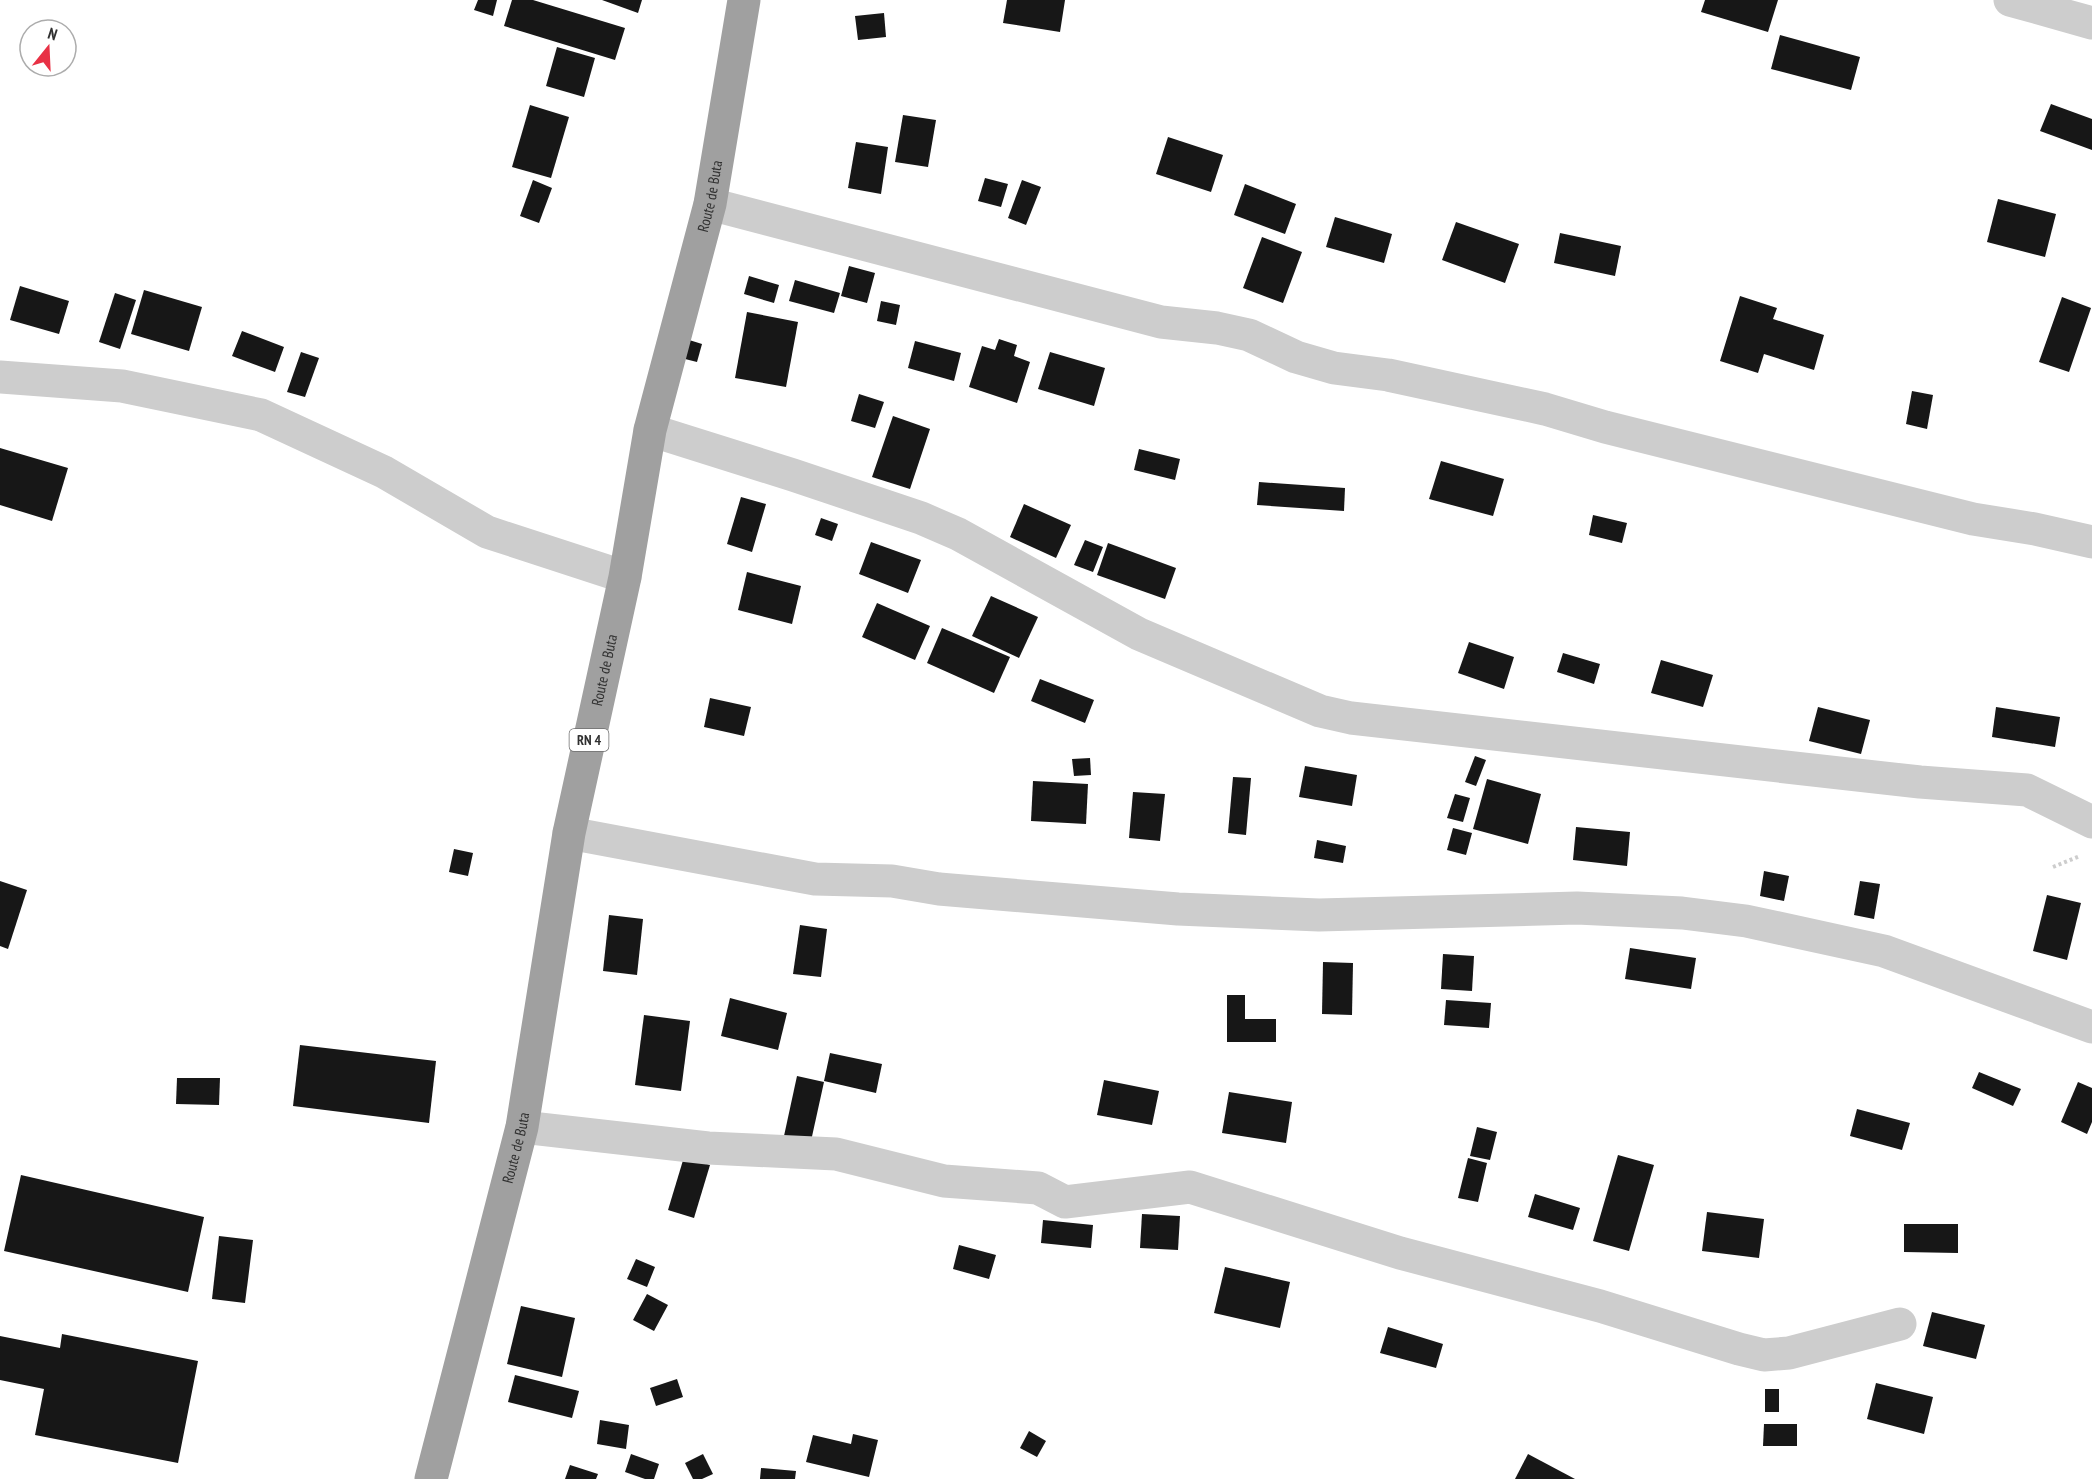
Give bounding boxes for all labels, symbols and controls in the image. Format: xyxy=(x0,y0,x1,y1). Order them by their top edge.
north arrow xyxy=(18,18,78,78)
text: N xyxy=(45,23,60,45)
street label: Route de Buta xyxy=(693,159,726,234)
street label: Route de Buta xyxy=(587,633,621,708)
road number: RN 4 xyxy=(570,729,608,751)
street label: Route de Buta xyxy=(498,1111,533,1185)

